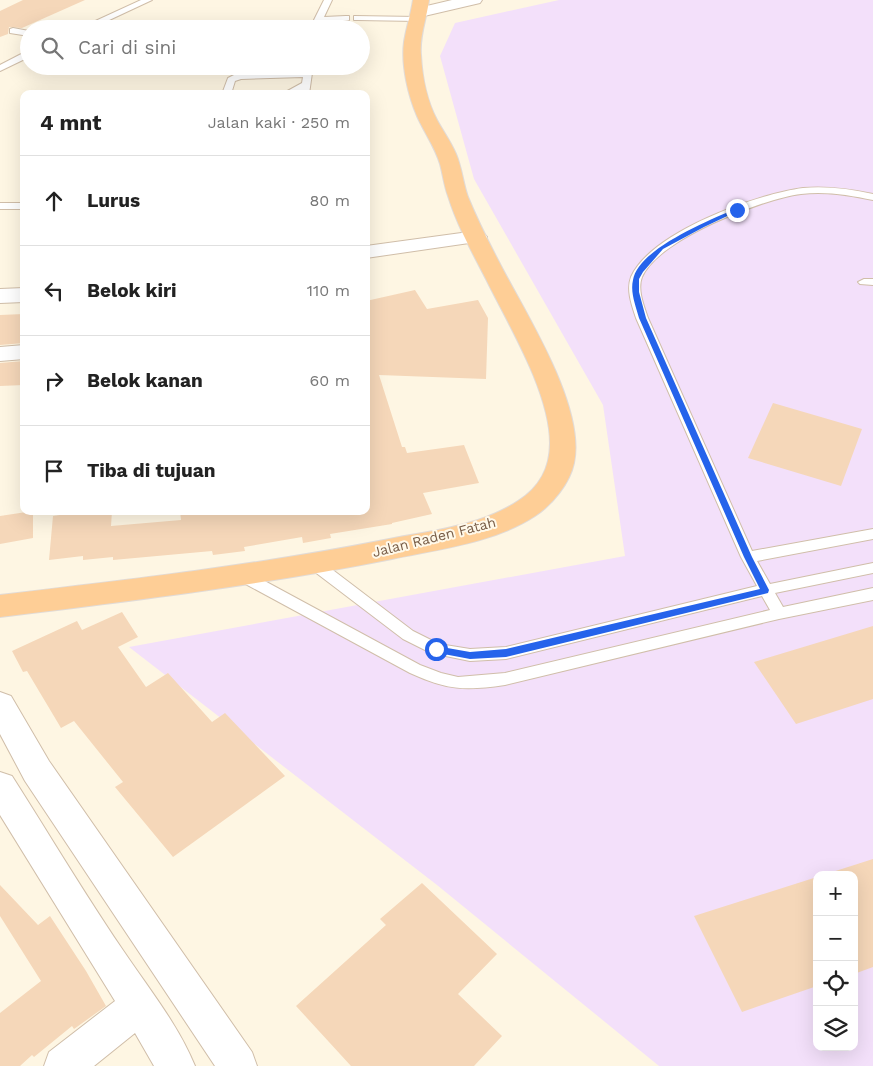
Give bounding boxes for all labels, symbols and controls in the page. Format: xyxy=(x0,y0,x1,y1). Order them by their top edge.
search box xyxy=(20,20,370,75)
icon: search xyxy=(38,34,66,62)
text: Cari di sini xyxy=(78,36,176,59)
text: 4 mnt xyxy=(40,110,101,135)
text: Jalan kaki · 250 m xyxy=(208,113,350,132)
icon: ahead xyxy=(40,187,68,215)
text: Lurus xyxy=(87,189,140,212)
text: 80 m xyxy=(309,191,350,210)
route end xyxy=(726,199,749,222)
icon: left xyxy=(40,277,68,305)
text: Belok kiri xyxy=(87,279,177,302)
text: 110 m xyxy=(307,281,350,300)
icon: right xyxy=(40,367,68,395)
text: Belok kanan xyxy=(87,369,203,392)
text: 60 m xyxy=(310,371,350,390)
icon: arrive xyxy=(40,457,68,485)
text: Tiba di tujuan xyxy=(87,459,216,482)
street label: Jalan Raden Fatah xyxy=(371,514,497,560)
route start xyxy=(425,638,448,661)
map controls xyxy=(813,871,858,1051)
button: + xyxy=(813,871,858,916)
button: − xyxy=(813,916,858,961)
button: locate xyxy=(813,961,858,1006)
button: layers xyxy=(813,1006,858,1051)

